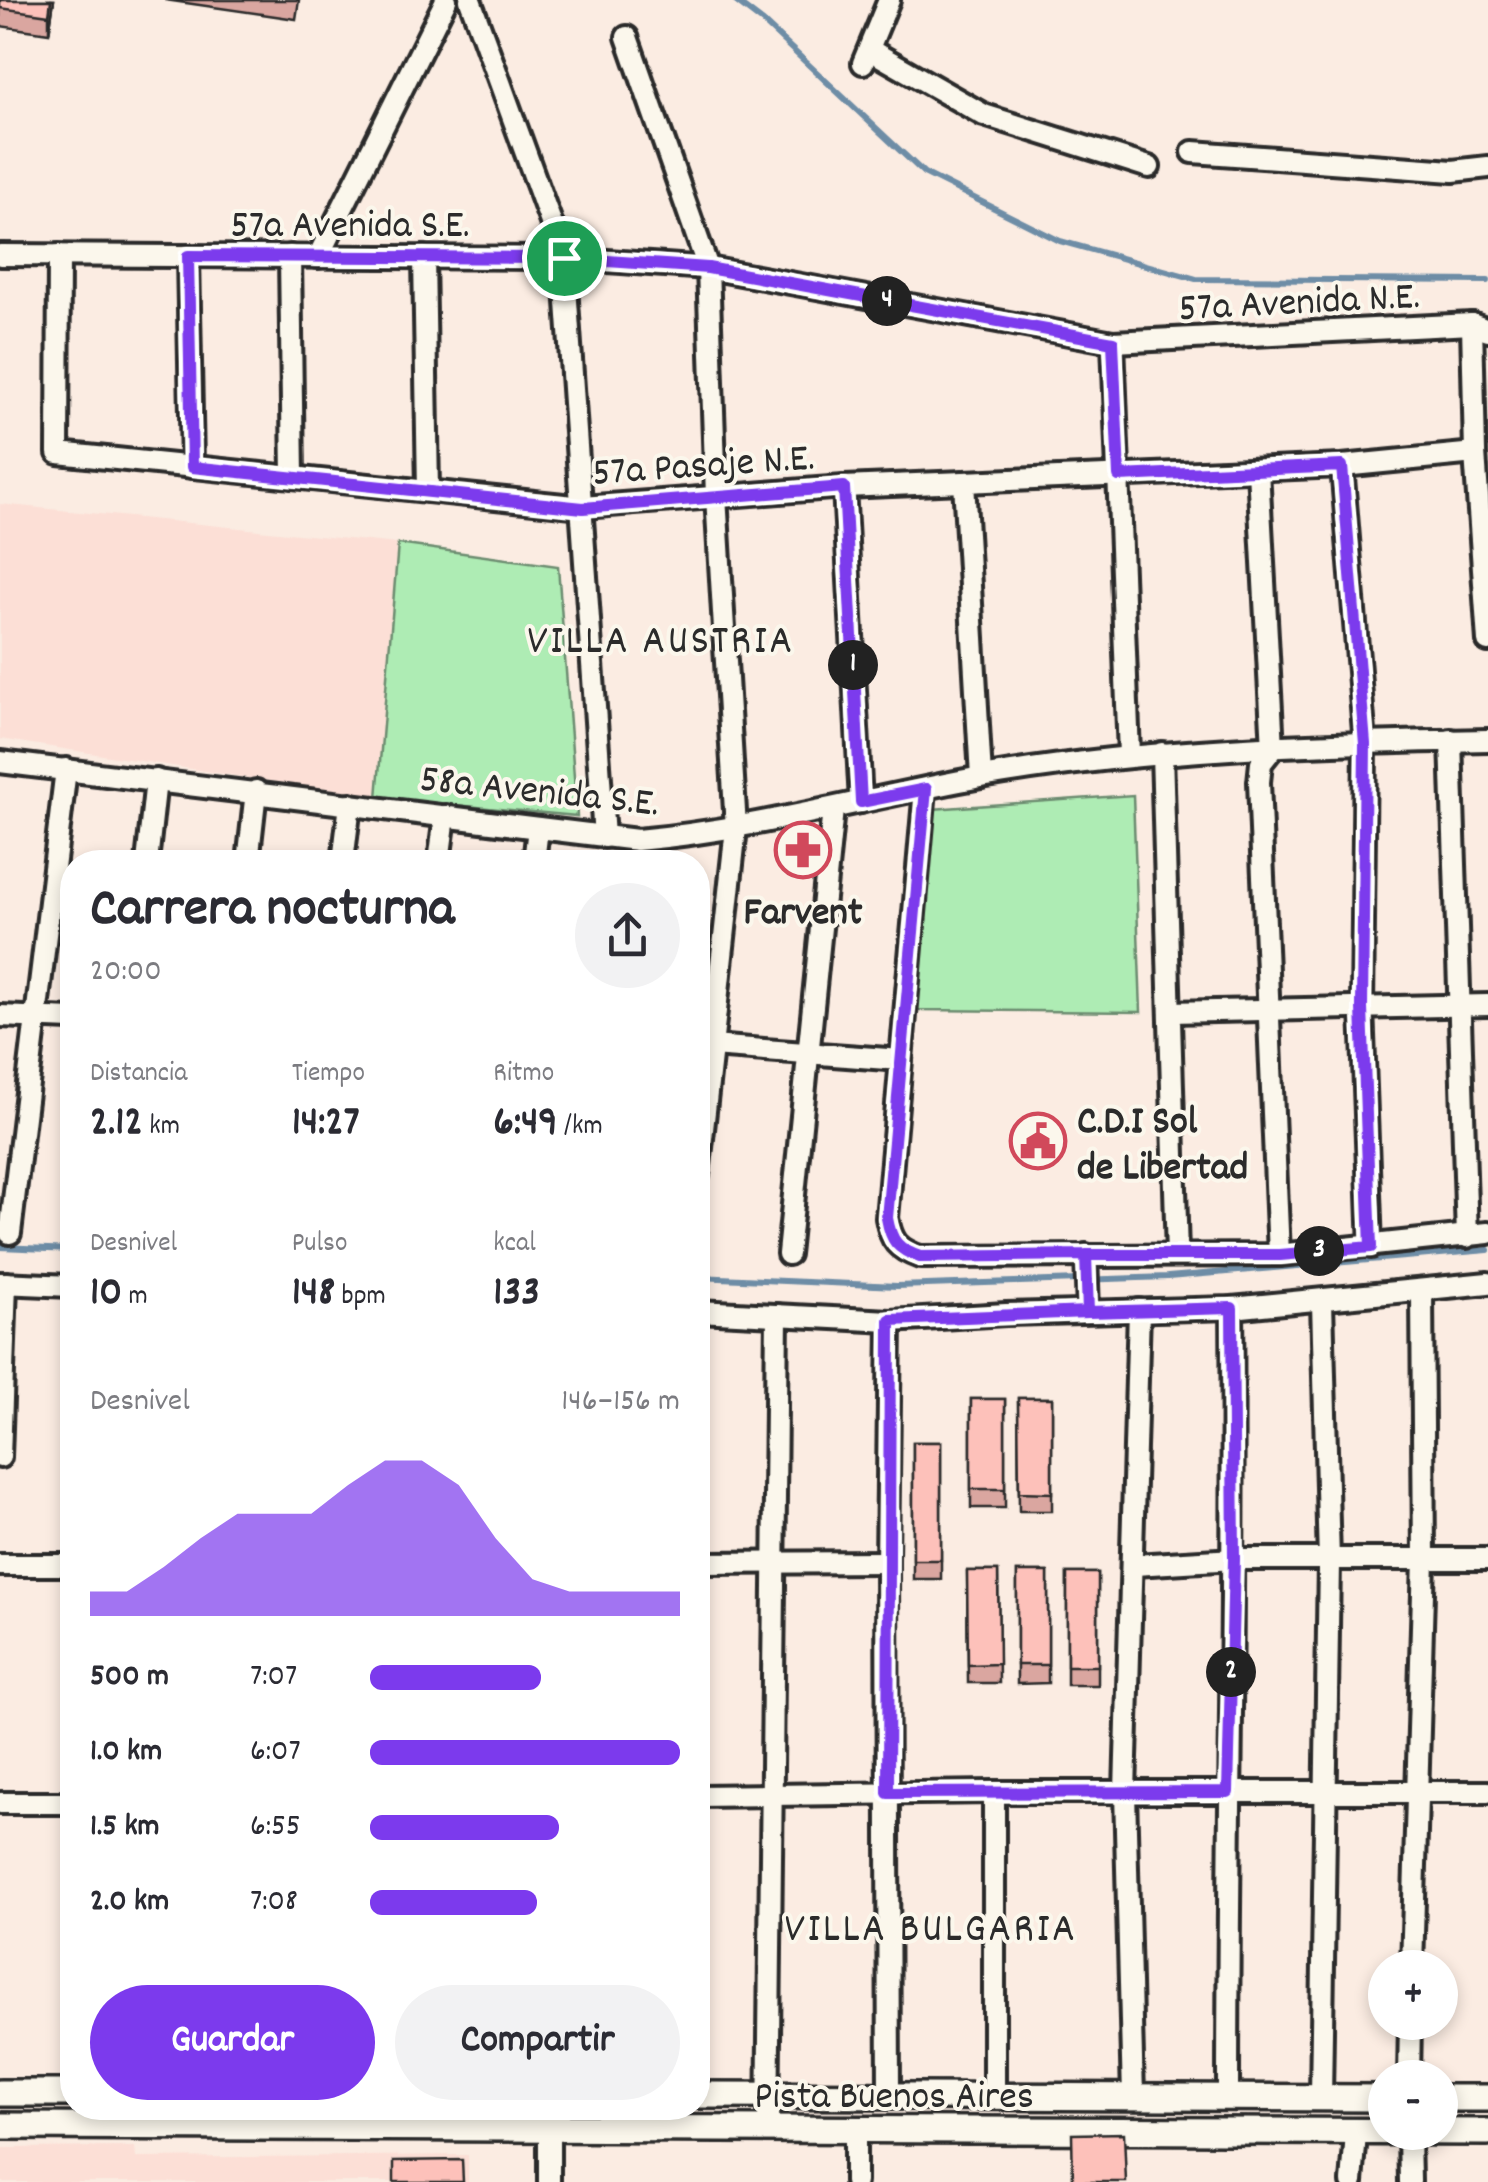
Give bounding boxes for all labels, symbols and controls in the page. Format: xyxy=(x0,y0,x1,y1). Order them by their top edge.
street label: 57a Avenida S.E. xyxy=(230,200,470,257)
pin xyxy=(522,216,607,301)
icon: arrive xyxy=(537,231,592,286)
street label: 57a Avenida N.E. xyxy=(1177,271,1421,340)
pin: 4 xyxy=(862,276,912,326)
text: 4 xyxy=(881,281,893,321)
street label: 57a Pasaje N.E. xyxy=(590,432,817,505)
district label: VILLA AUSTRIA xyxy=(527,614,795,674)
pin: 1 xyxy=(828,640,878,690)
text: 1 xyxy=(850,645,856,685)
street label: 58a Avenida S.E. xyxy=(417,754,662,835)
pharmacy icon: Farvent xyxy=(773,820,833,880)
text: Carrera nocturna xyxy=(90,873,454,952)
button: share xyxy=(575,883,680,988)
place label: Farvent xyxy=(744,887,863,944)
text: 20:00 xyxy=(90,950,162,996)
text: Distancia xyxy=(90,1055,187,1095)
text: Tiempo xyxy=(292,1055,365,1095)
text: Ritmo xyxy=(493,1055,554,1095)
text: 2.12 xyxy=(90,1095,143,1155)
text: 14:27 xyxy=(292,1095,360,1155)
text: 6:49 xyxy=(493,1095,558,1155)
place label: C.D.I Sol de Libertad xyxy=(1077,1096,1248,1199)
text: km xyxy=(143,1108,180,1148)
text: /km xyxy=(558,1108,603,1148)
public building icon: C.D.I Sol de Libertad xyxy=(1008,1111,1068,1171)
text: Desnivel xyxy=(90,1225,177,1265)
text: Pulso xyxy=(292,1225,347,1265)
text: kcal xyxy=(493,1225,536,1265)
pin: 3 xyxy=(1294,1226,1344,1276)
text: 3 xyxy=(1313,1231,1325,1271)
text: 10 xyxy=(90,1265,122,1325)
text: 148 xyxy=(292,1265,335,1325)
text: 133 xyxy=(493,1265,540,1325)
text: m xyxy=(122,1278,148,1318)
text: bpm xyxy=(335,1278,386,1318)
text: Desnivel xyxy=(90,1380,190,1426)
text: 146–156 m xyxy=(561,1380,680,1426)
pin: 2 xyxy=(1206,1647,1256,1697)
text: 2 xyxy=(1225,1652,1237,1692)
text: 500 m xyxy=(90,1655,169,1701)
text: 7:07 xyxy=(250,1655,297,1701)
text: 1.0 km xyxy=(90,1730,162,1776)
text: 6:07 xyxy=(250,1730,301,1776)
text: 1.5 km xyxy=(90,1805,160,1851)
text: 6:55 xyxy=(250,1805,301,1851)
text: 2.0 km xyxy=(90,1880,169,1926)
text: 7:08 xyxy=(250,1880,298,1926)
district label: VILLA BULGARIA xyxy=(784,1902,1078,1962)
map controls xyxy=(1368,1950,1458,2150)
button: + xyxy=(1368,1950,1458,2040)
button: Guardar xyxy=(90,1985,375,2100)
button: Compartir xyxy=(395,1985,680,2100)
button: − xyxy=(1368,2060,1458,2150)
street label: Pista Buenos Aires xyxy=(754,2071,1034,2128)

